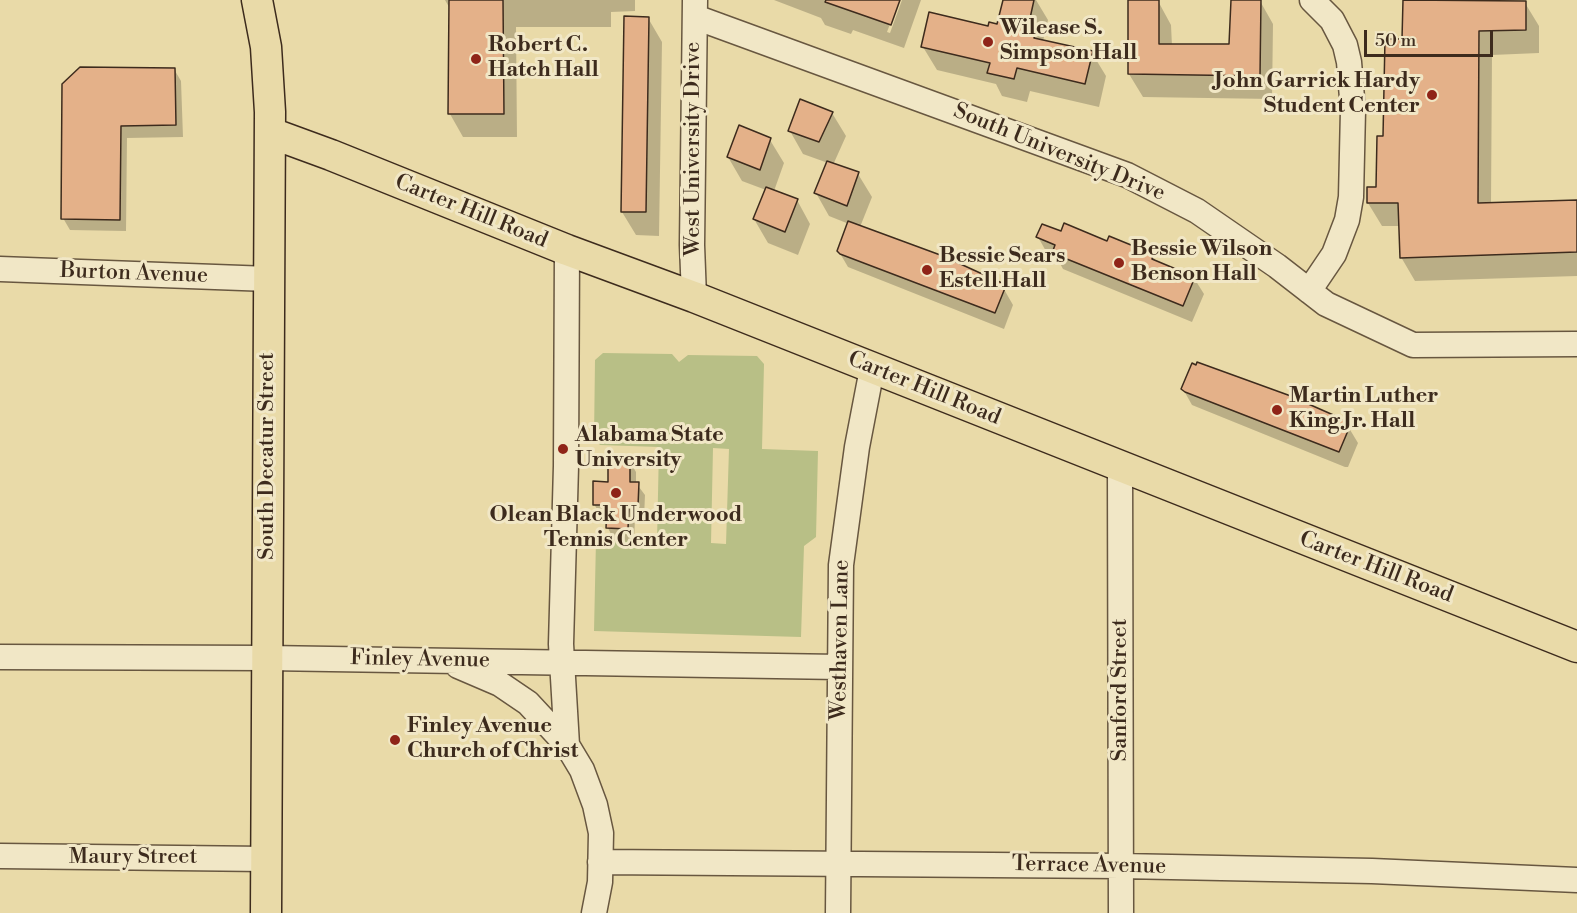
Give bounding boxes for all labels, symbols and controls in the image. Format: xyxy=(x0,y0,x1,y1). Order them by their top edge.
place label: Wilease S. Simpson Hall xyxy=(1000,16,1137,68)
scale bar xyxy=(1367,18,1496,56)
text: 50 m xyxy=(1375,29,1416,52)
place label: Robert C. Hatch Hall xyxy=(488,33,599,84)
marker: Wilease S. Simpson Hall xyxy=(981,35,995,49)
street label: West University Drive xyxy=(681,42,707,256)
marker: Robert C. Hatch Hall xyxy=(469,52,483,66)
place label: John Garrick Hardy Student Center xyxy=(1214,69,1420,120)
marker: John Garrick Hardy Student Center xyxy=(1425,88,1439,102)
street label: South University Drive xyxy=(949,98,1169,208)
street label: Carter Hill Road xyxy=(391,169,551,255)
place label: Bessie Wilson Benson Hall xyxy=(1131,237,1272,288)
place label: Bessie Sears Estell Hall xyxy=(939,244,1065,296)
marker: Bessie Wilson Benson Hall xyxy=(1112,256,1126,270)
street label: Burton Avenue xyxy=(59,258,209,290)
marker: Bessie Sears Estell Hall xyxy=(920,263,934,277)
street label: Carter Hill Road xyxy=(844,346,1004,432)
street label: South Decatur Street xyxy=(255,352,281,560)
place label: Martin Luther King Jr. Hall xyxy=(1289,384,1438,436)
marker: Martin Luther King Jr. Hall xyxy=(1270,403,1284,417)
place label: Alabama State University xyxy=(575,423,724,475)
marker: Alabama State University xyxy=(556,442,570,456)
marker: Olean Black Underwood Tennis Center xyxy=(609,486,623,500)
place label: Olean Black Underwood Tennis Center xyxy=(490,503,742,554)
street label: Carter Hill Road xyxy=(1295,527,1457,609)
street label: Westhaven Lane xyxy=(826,559,856,721)
street label: Sanford Street xyxy=(1108,619,1134,761)
street label: Finley Avenue xyxy=(350,646,490,674)
place label: Finley Avenue Church of Christ xyxy=(407,714,578,766)
marker: Finley Avenue Church of Christ xyxy=(388,733,402,747)
street label: Maury Street xyxy=(69,845,197,871)
street label: Terrace Avenue xyxy=(1012,851,1166,881)

